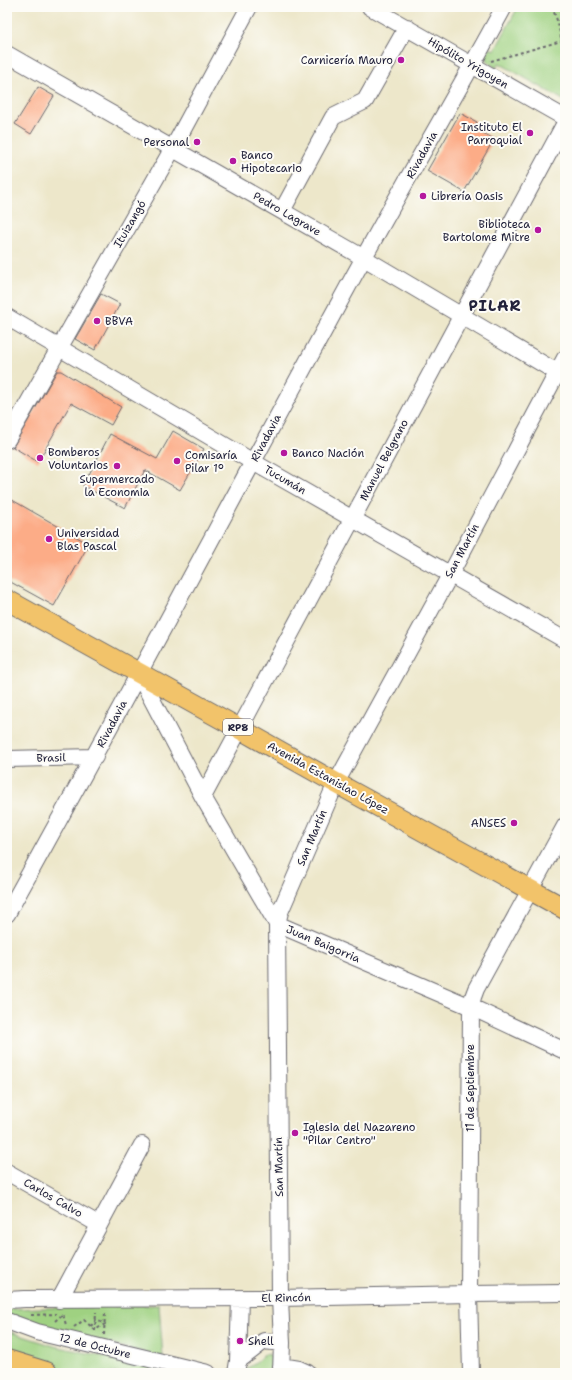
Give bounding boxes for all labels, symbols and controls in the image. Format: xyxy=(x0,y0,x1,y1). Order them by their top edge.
street label: Hipólito Yrigoyen xyxy=(425,34,511,92)
place label: Carnicería Mauro xyxy=(301,53,393,68)
marker: Carnicería Mauro xyxy=(396,55,406,65)
place label: Instituto El Parroquial xyxy=(461,120,523,148)
street label: Rivadavia xyxy=(403,128,441,181)
marker: Instituto El Parroquial xyxy=(525,128,535,138)
place label: Personal xyxy=(144,135,190,150)
marker: Personal xyxy=(192,137,202,147)
place label: Banco Hipotecario xyxy=(241,148,302,176)
marker: Banco Hipotecario xyxy=(228,156,238,166)
street label: Pedro Lagrave xyxy=(250,189,324,239)
place label: Librería Oasis xyxy=(431,189,503,204)
marker: Librería Oasis xyxy=(418,191,428,201)
street label: Ituizangó xyxy=(110,197,150,251)
place label: Biblioteca Bartolome Mitre xyxy=(443,217,530,245)
marker: Biblioteca Bartolome Mitre xyxy=(533,225,543,235)
district label: PILAR xyxy=(469,296,521,316)
place label: BBVA xyxy=(105,314,133,329)
marker: BBVA xyxy=(92,316,102,326)
street label: Rivadavia xyxy=(247,411,285,464)
street label: Manuel Belgrano xyxy=(356,416,412,503)
place label: Bomberos Voluntarios xyxy=(48,445,108,473)
place label: Banco Nación xyxy=(292,446,364,461)
place label: Comisaría Pilar 1° xyxy=(185,448,237,476)
marker: Banco Nación xyxy=(279,448,289,458)
marker: Bomberos Voluntarios xyxy=(35,453,45,463)
marker: Comisaría Pilar 1° xyxy=(172,456,182,466)
marker: Supermercado la Economia xyxy=(112,461,122,471)
street label: Tucumán xyxy=(261,462,309,498)
place label: Supermercado la Economia xyxy=(80,472,155,500)
street label: San Martín xyxy=(441,521,483,581)
place label: Universidad Blas Pascal xyxy=(57,526,119,554)
marker: Universidad Blas Pascal xyxy=(44,534,54,544)
street label: Rivadavia xyxy=(93,697,131,750)
road number: RP8 xyxy=(223,719,253,735)
street label: Avenida Estanislao López xyxy=(265,738,391,818)
street label: Brasil xyxy=(36,750,66,766)
street label: San Martín xyxy=(293,807,331,868)
place label: ANSES xyxy=(471,816,506,831)
marker: ANSES xyxy=(509,818,519,828)
street label: Juan Baigorria xyxy=(284,922,362,966)
street label: 11 de Septiembre xyxy=(463,1044,478,1132)
place label: Iglesia del Nazareno "Pilar Centro" xyxy=(303,1120,416,1148)
marker: Iglesia del Nazareno "Pilar Centro" xyxy=(290,1128,300,1138)
street label: San Martín xyxy=(271,1137,287,1197)
street label: Carlos Calvo xyxy=(21,1175,86,1221)
street label: El Rincón xyxy=(261,1290,311,1306)
street label: 12 de Octubre xyxy=(57,1330,133,1362)
place label: Shell xyxy=(248,1334,274,1349)
marker: Shell xyxy=(235,1336,245,1346)

